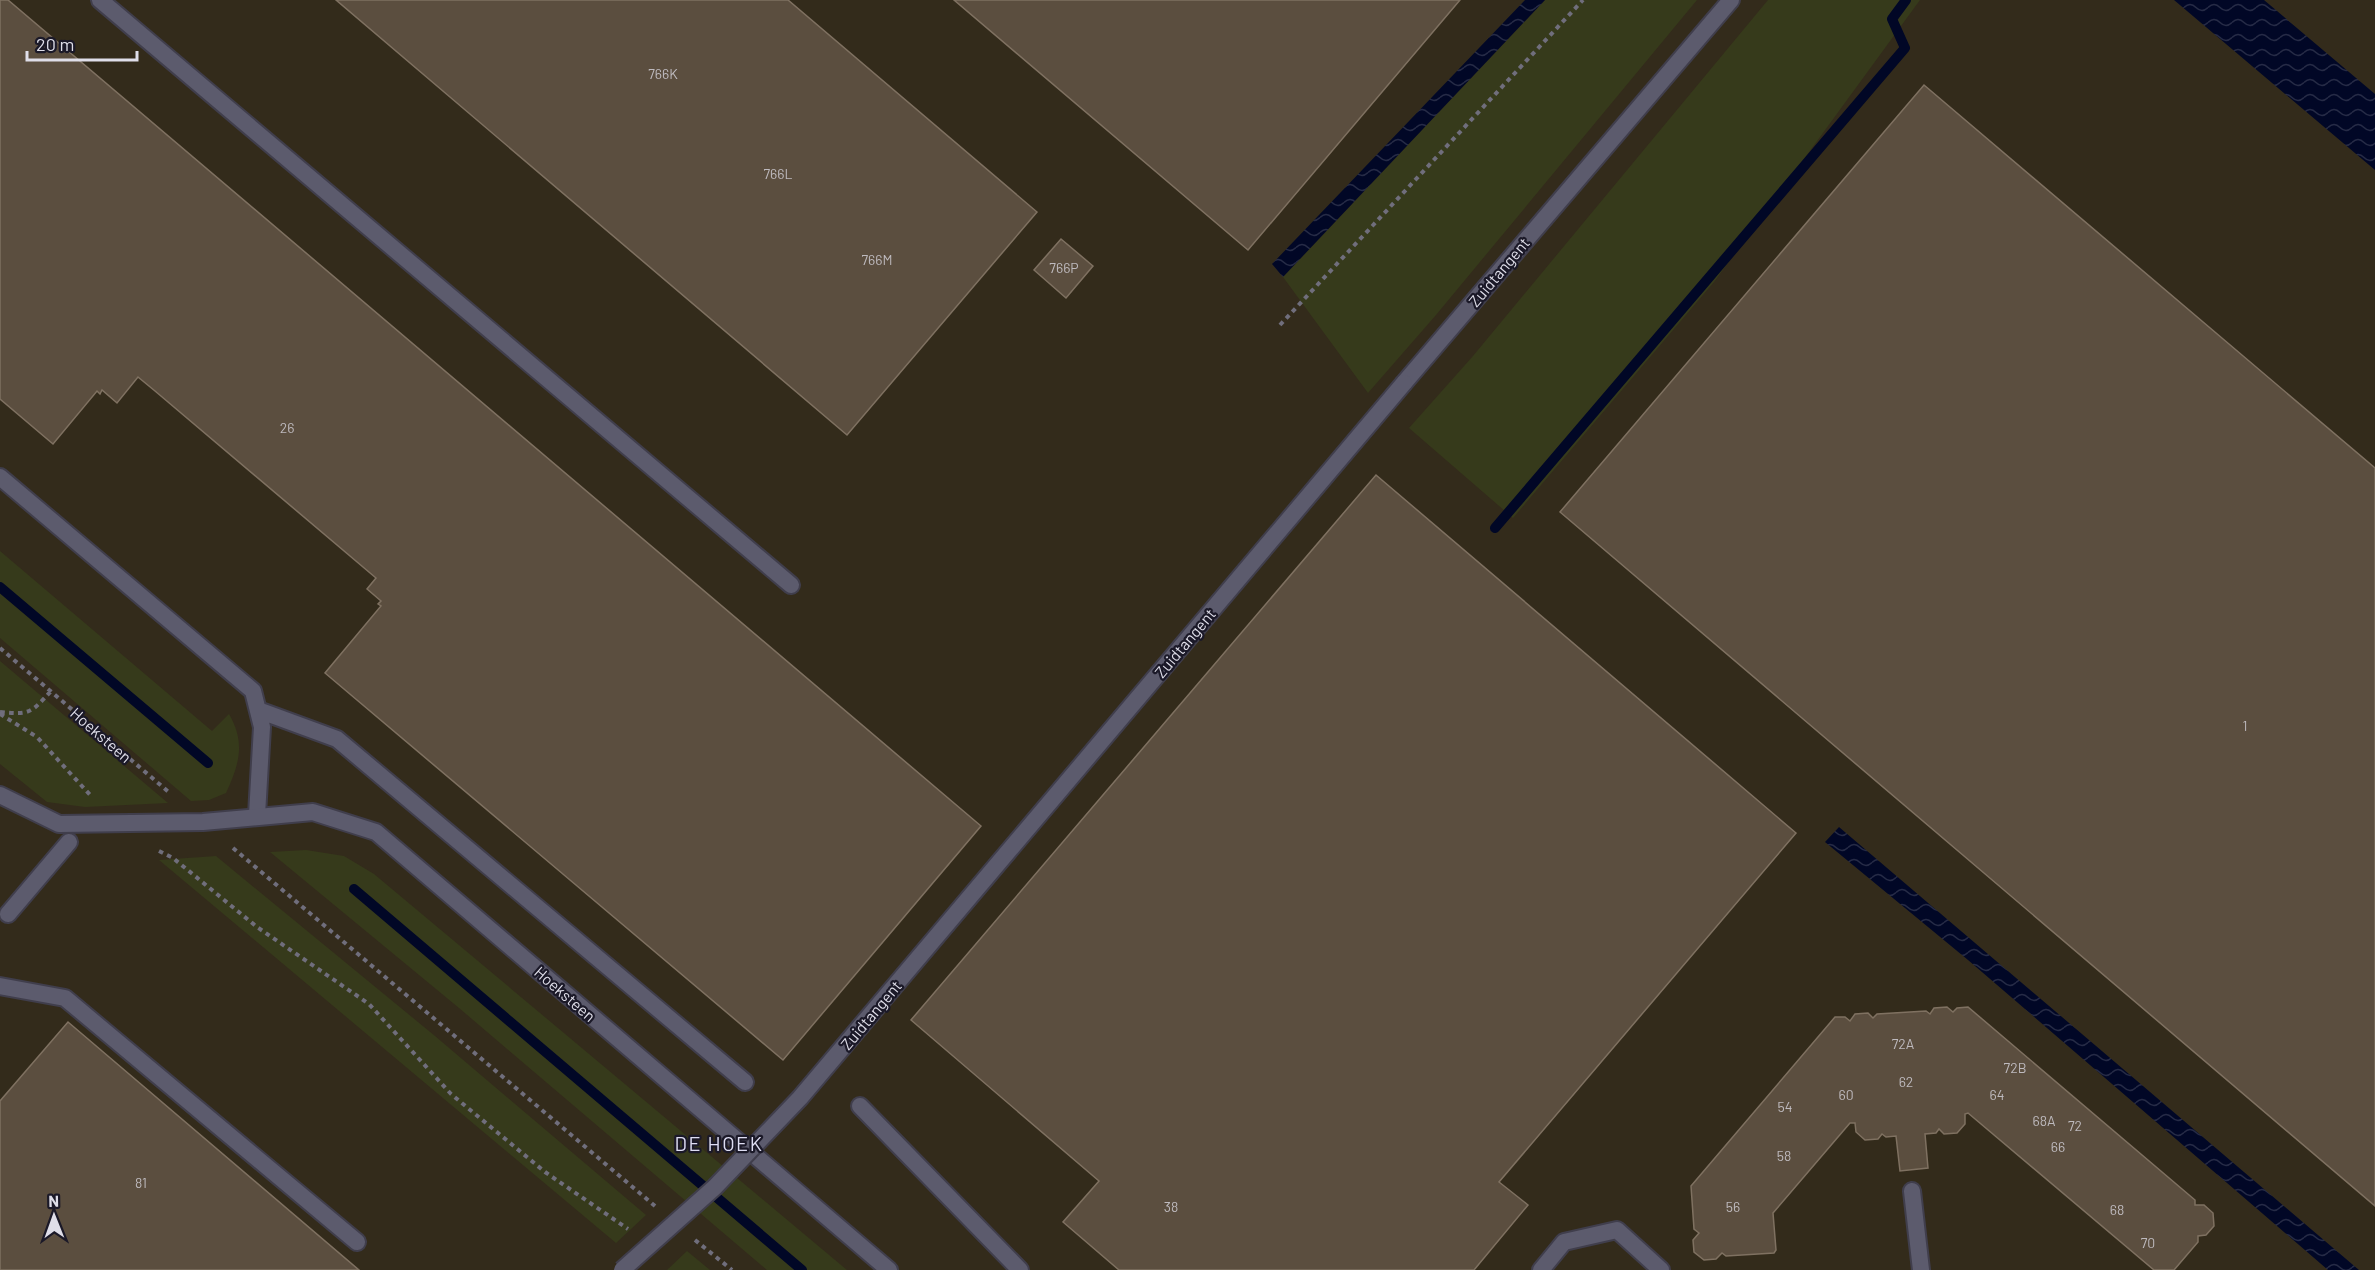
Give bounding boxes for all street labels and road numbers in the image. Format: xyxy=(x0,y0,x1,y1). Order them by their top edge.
street label: Zuidtangent xyxy=(1464,233,1533,310)
street label: Zuidtangent xyxy=(1150,604,1219,681)
street label: Hoeksteen xyxy=(67,703,136,766)
street label: Hoeksteen xyxy=(531,962,600,1025)
street label: Zuidtangent xyxy=(836,976,905,1053)

